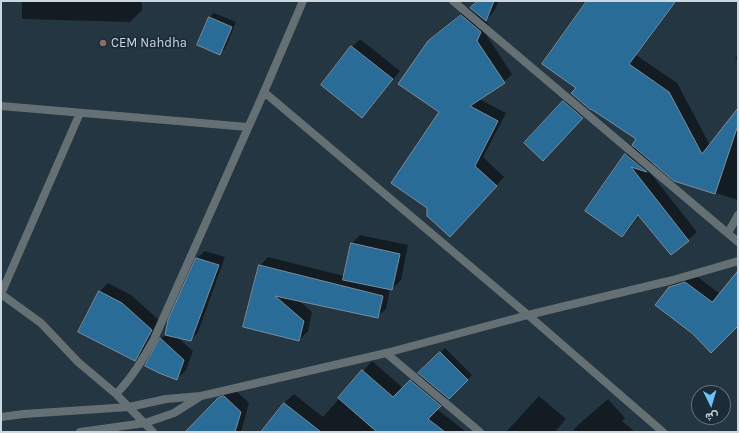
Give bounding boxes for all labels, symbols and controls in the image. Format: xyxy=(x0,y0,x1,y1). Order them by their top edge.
place label: CEM Nahdha xyxy=(111,35,187,51)
marker: CEM Nahdha xyxy=(98,38,108,48)
north arrow xyxy=(691,385,731,425)
text: ش xyxy=(705,409,719,424)

